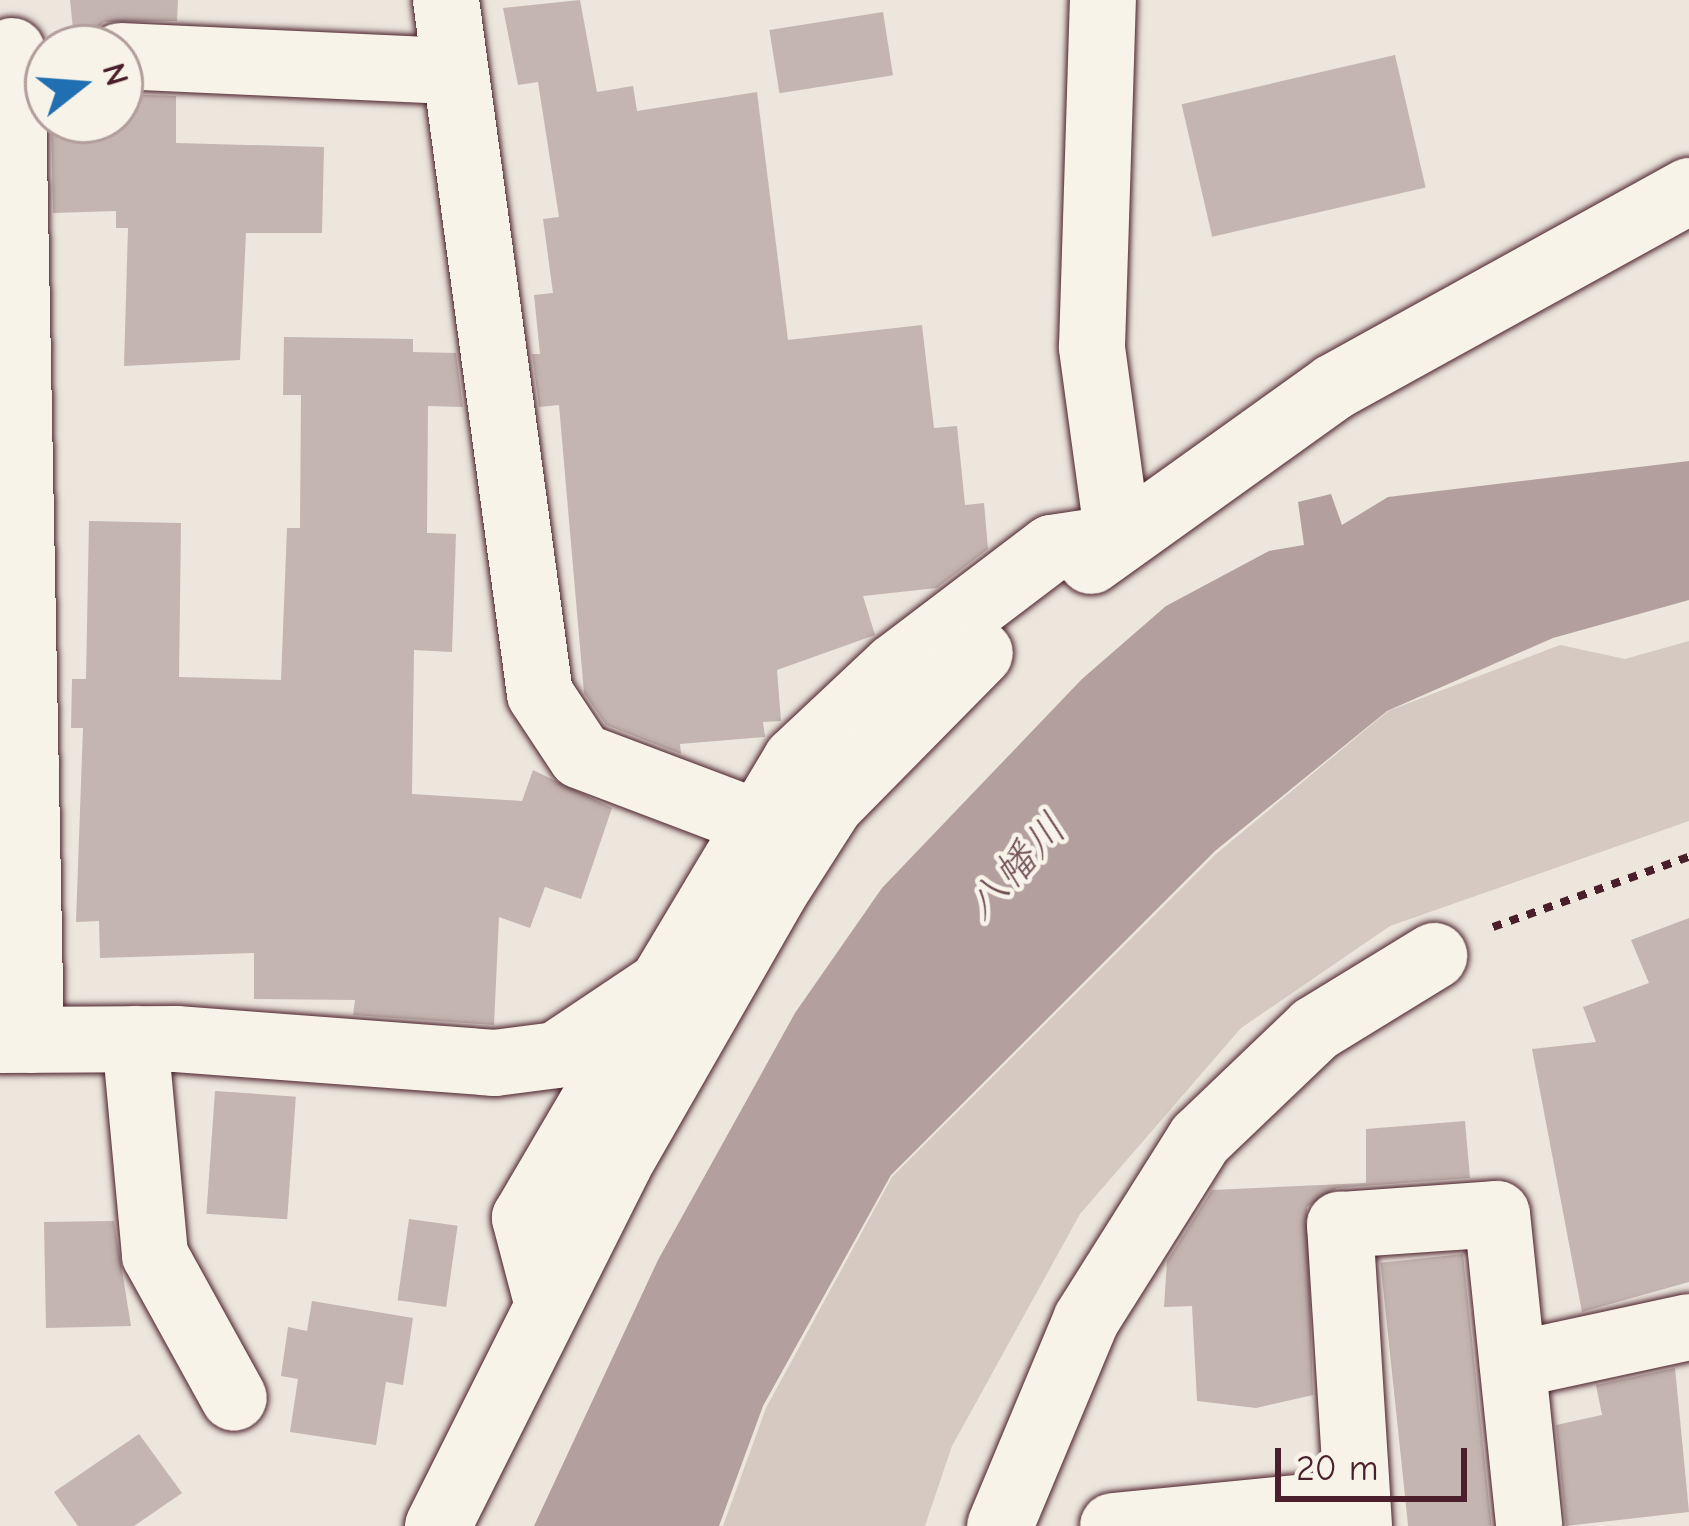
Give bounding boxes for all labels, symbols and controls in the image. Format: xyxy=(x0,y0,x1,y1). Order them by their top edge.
north arrow xyxy=(24,24,144,144)
text: N xyxy=(94,59,137,90)
water label: 八幡川 xyxy=(955,804,1077,930)
scale bar xyxy=(1281,1424,1473,1498)
text: 20 m xyxy=(1296,1448,1379,1489)

